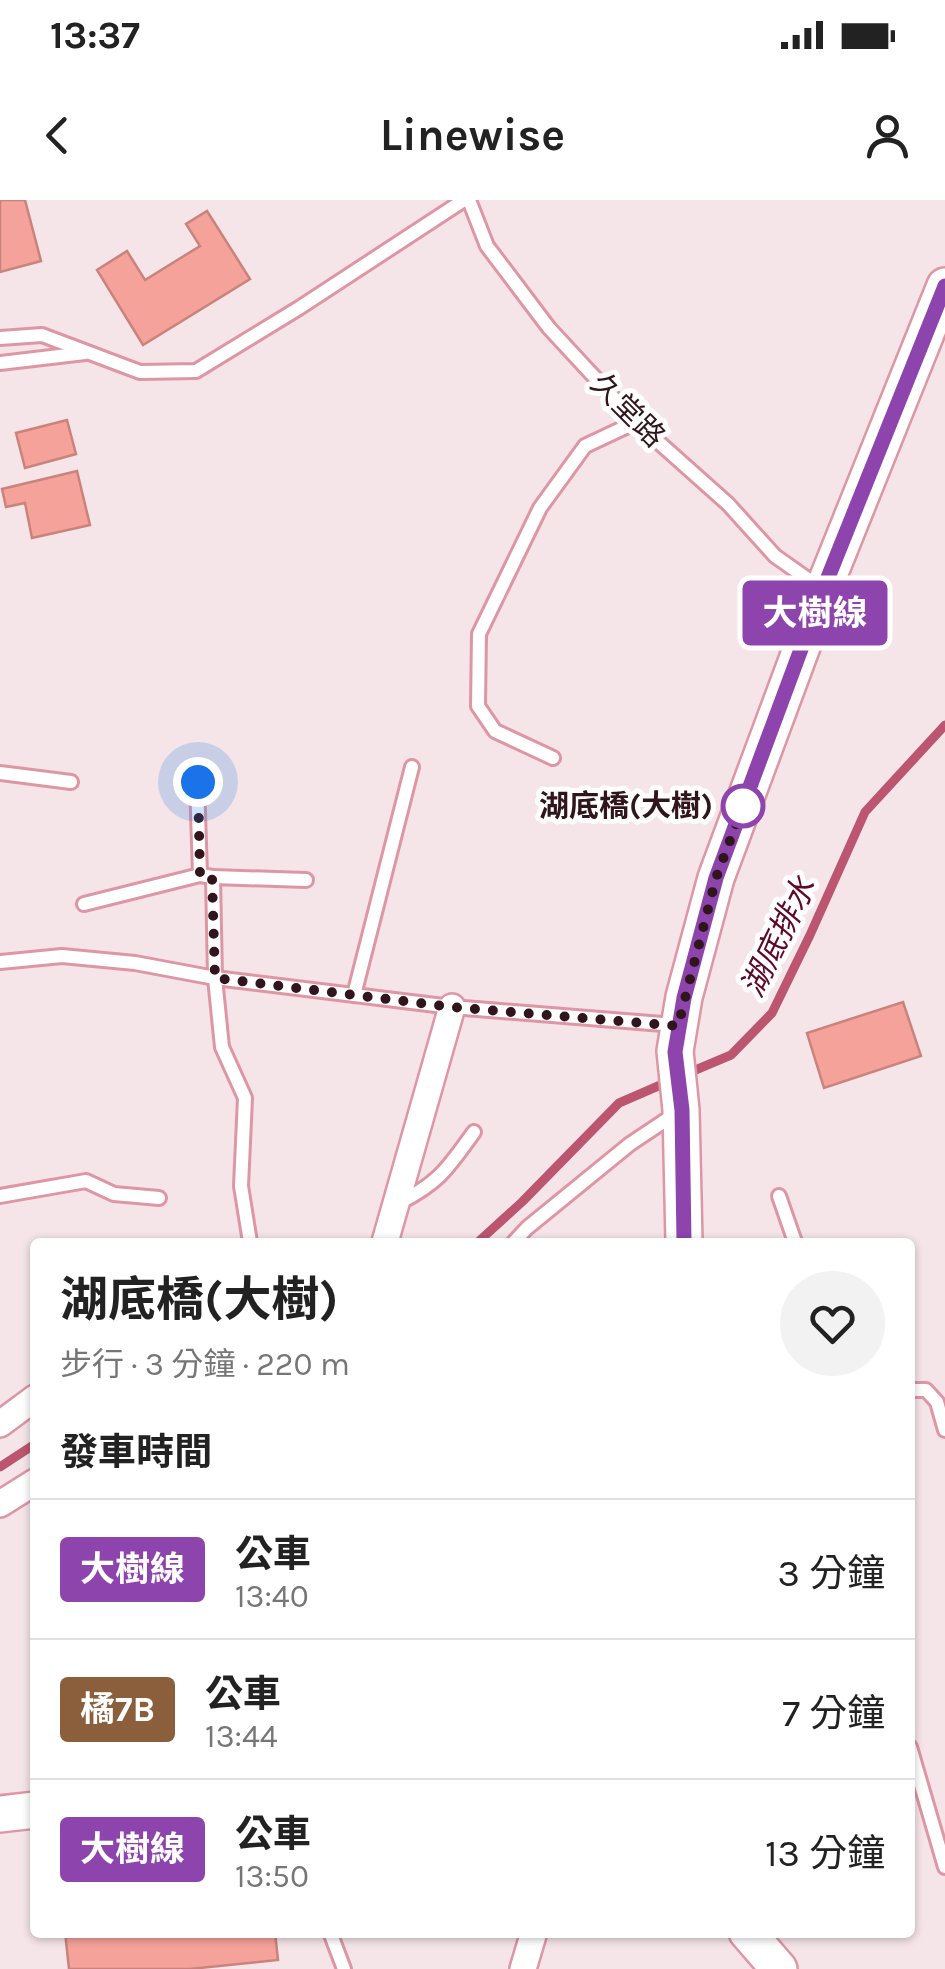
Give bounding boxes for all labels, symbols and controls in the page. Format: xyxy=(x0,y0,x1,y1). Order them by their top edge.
text: 13:37 xyxy=(50,13,140,58)
icon: back xyxy=(30,108,85,163)
icon: person xyxy=(860,108,915,163)
text: Linewise xyxy=(380,109,565,161)
street label: 久堂路 xyxy=(583,365,673,455)
line badge: 大樹線 xyxy=(758,580,872,646)
text: 大樹線 xyxy=(762,593,868,634)
your location xyxy=(173,757,223,807)
marker: 湖底橋(大樹) xyxy=(722,785,764,827)
place label: 湖底橋(大樹) xyxy=(539,788,713,824)
water label: 湖底排水 xyxy=(734,870,824,1003)
button: heart xyxy=(780,1271,885,1376)
text: 湖底橋(大樹) xyxy=(60,1272,338,1328)
text: 步行 · 3 分鐘 · 220 m xyxy=(60,1346,350,1383)
text: 發車時間 xyxy=(60,1430,212,1475)
text: 公車 xyxy=(235,1532,311,1577)
text: 大樹線 xyxy=(80,1549,185,1590)
text: 3 分鐘 xyxy=(778,1551,885,1596)
text: 13:40 xyxy=(235,1578,309,1615)
text: 公車 xyxy=(205,1672,281,1717)
text: 橘7B xyxy=(80,1689,155,1730)
text: 7 分鐘 xyxy=(782,1691,885,1736)
text: 13:44 xyxy=(205,1718,278,1755)
text: 公車 xyxy=(235,1812,311,1857)
text: 大樹線 xyxy=(80,1829,185,1870)
text: 13 分鐘 xyxy=(765,1831,885,1876)
text: 13:50 xyxy=(235,1858,309,1895)

